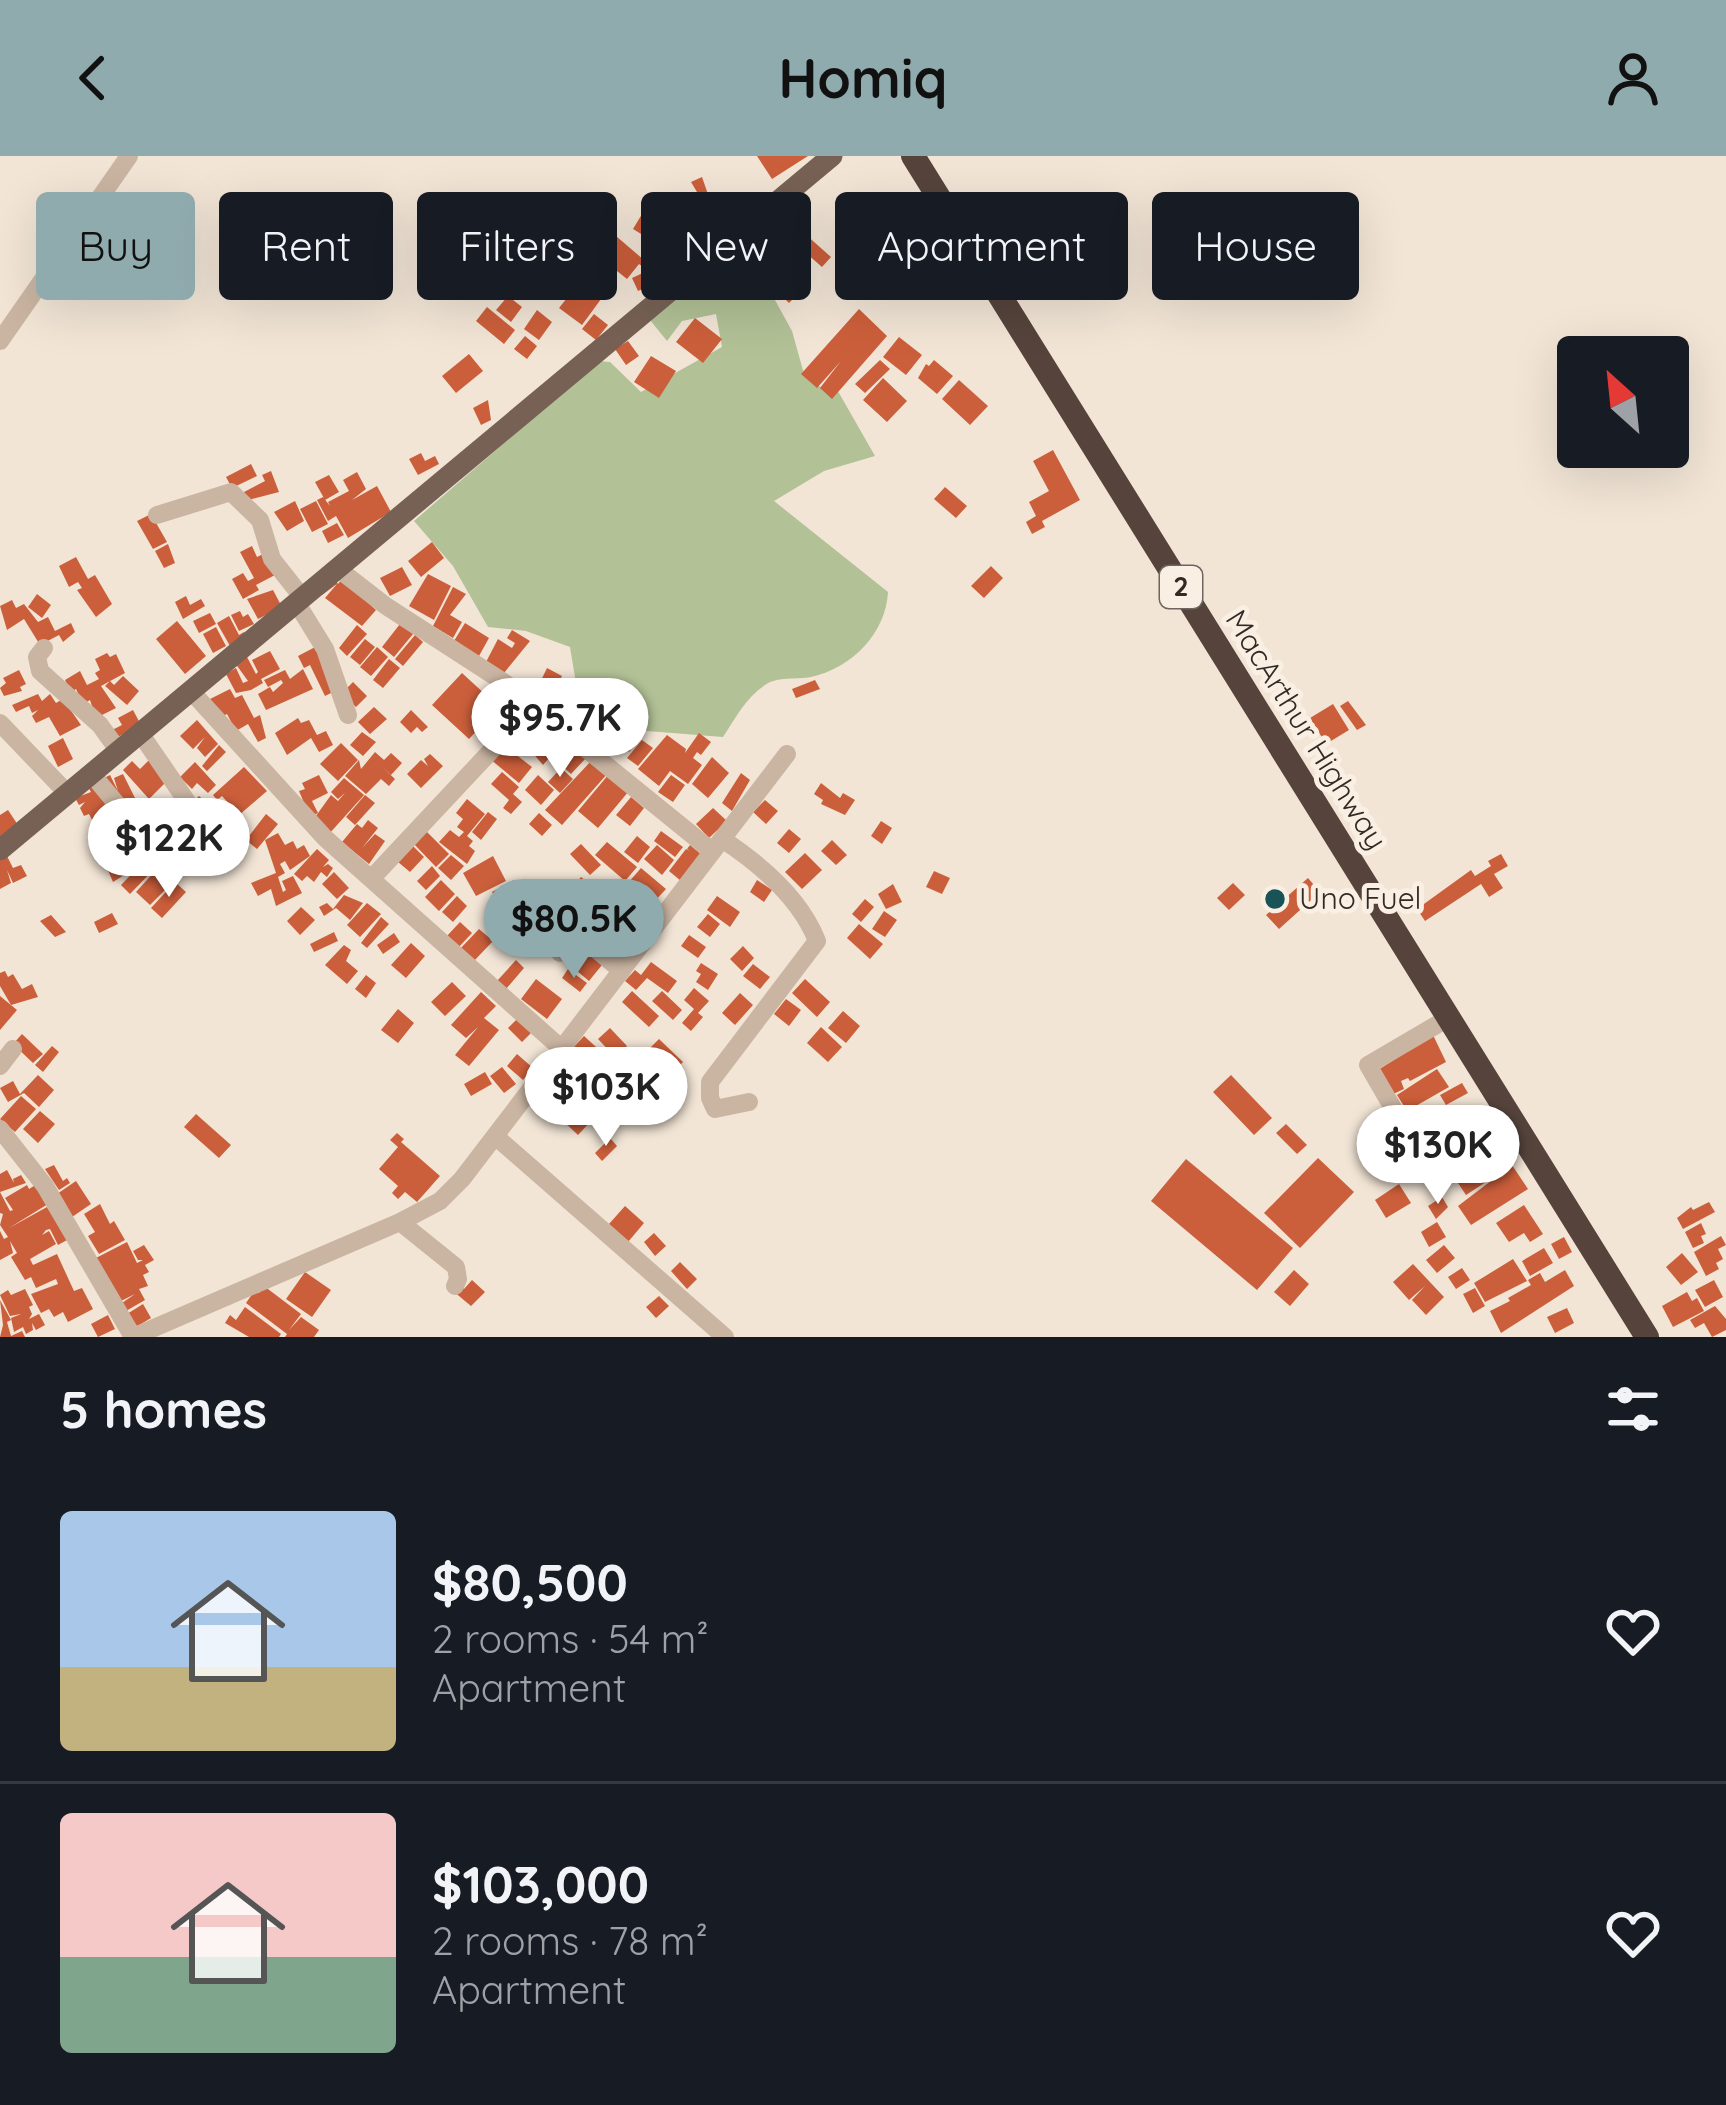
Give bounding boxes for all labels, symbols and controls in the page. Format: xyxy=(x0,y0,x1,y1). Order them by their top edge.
text: Homiq xyxy=(779,44,947,112)
icon: back xyxy=(60,45,126,111)
icon: person xyxy=(1600,45,1666,111)
chip: Buy xyxy=(36,192,195,300)
chip: Rent xyxy=(219,192,393,300)
chip: Filters xyxy=(417,192,617,300)
chip: New xyxy=(641,192,811,300)
chip: Apartment xyxy=(835,192,1128,300)
chip: House xyxy=(1152,192,1359,300)
north arrow xyxy=(1557,336,1689,468)
map controls xyxy=(1557,336,1689,468)
road number: 2 xyxy=(1160,566,1202,608)
street label: MacArthur Highway xyxy=(1218,603,1396,856)
pin: $95.7K xyxy=(462,678,658,780)
text: $95.7K xyxy=(498,692,622,741)
pin: $122K xyxy=(85,798,253,900)
text: $122K xyxy=(115,812,223,861)
pin: $80.5K xyxy=(476,879,672,981)
place label: Uno Fuel xyxy=(1299,879,1422,917)
marker: Uno Fuel xyxy=(1262,886,1288,912)
text: $80.5K xyxy=(511,893,637,942)
pin: $103K xyxy=(522,1047,690,1149)
text: $103K xyxy=(552,1061,660,1110)
pin: $130K xyxy=(1354,1105,1522,1207)
text: $130K xyxy=(1384,1119,1492,1168)
icon: filters xyxy=(1600,1376,1666,1442)
text: 5 homes xyxy=(60,1377,267,1441)
text: $80,500 xyxy=(432,1550,628,1614)
icon: home xyxy=(156,1559,300,1703)
icon: heart xyxy=(1600,1598,1666,1664)
text: 2 rooms · 54 m² xyxy=(432,1614,709,1663)
text: Apartment xyxy=(432,1663,626,1712)
text: $103,000 xyxy=(432,1852,649,1916)
icon: home xyxy=(156,1861,300,2005)
icon: heart xyxy=(1600,1900,1666,1966)
text: 2 rooms · 78 m² xyxy=(432,1916,708,1965)
text: Apartment xyxy=(432,1965,626,2014)

